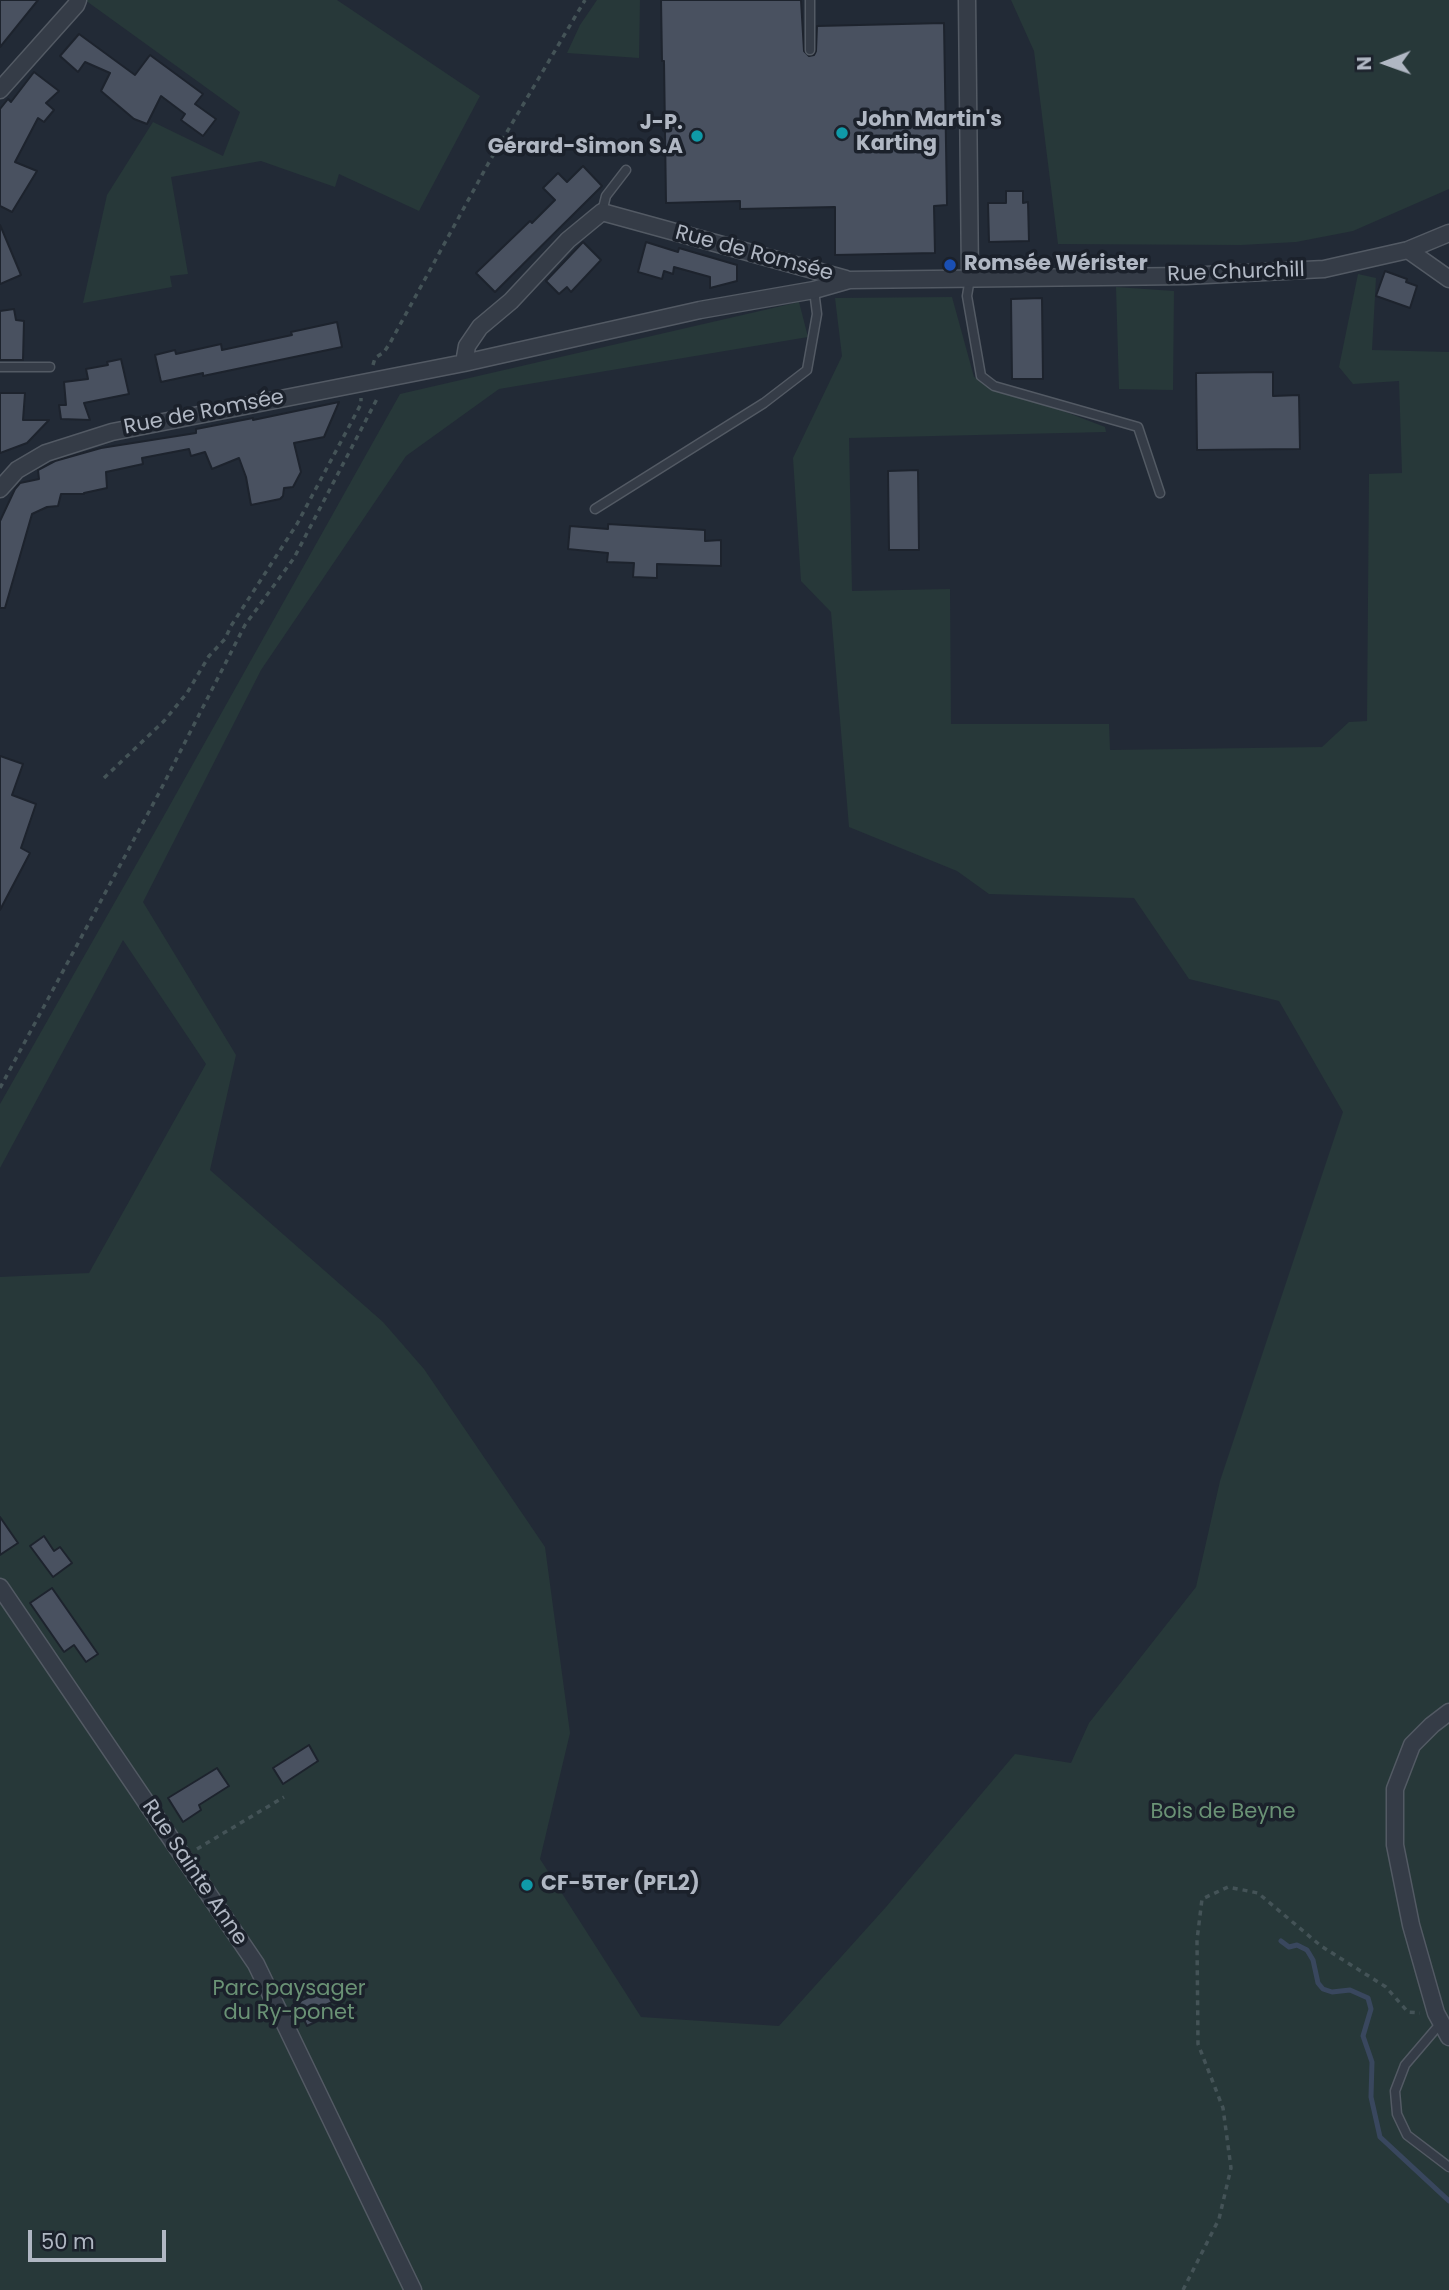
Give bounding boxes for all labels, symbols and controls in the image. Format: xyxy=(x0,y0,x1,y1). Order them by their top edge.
north arrow xyxy=(1351,28,1421,98)
text: N xyxy=(1351,56,1378,71)
place label: John Martin's Karting xyxy=(856,108,1002,158)
place label: J-P. Gérard-Simon S.A xyxy=(488,111,683,161)
marker: John Martin's Karting xyxy=(834,125,850,141)
marker: J-P. Gérard-Simon S.A xyxy=(689,128,705,144)
street label: Rue de Romsée xyxy=(672,221,836,287)
place label: Romsée Wérister xyxy=(964,252,1148,278)
marker: Romsée Wérister xyxy=(942,257,958,273)
street label: Rue Churchill xyxy=(1167,258,1305,288)
street label: Rue de Romsée xyxy=(122,385,286,441)
street label: Rue Sainte Anne xyxy=(136,1795,252,1951)
park label: Bois de Beyne xyxy=(1150,1800,1296,1826)
place label: CF-5Ter (PFL2) xyxy=(541,1872,700,1898)
marker: CF-5Ter (PFL2) xyxy=(519,1877,535,1893)
park label: Parc paysager du Ry-ponet xyxy=(213,1977,365,2027)
scale bar xyxy=(32,2216,170,2260)
text: 50 m xyxy=(41,2227,95,2256)

